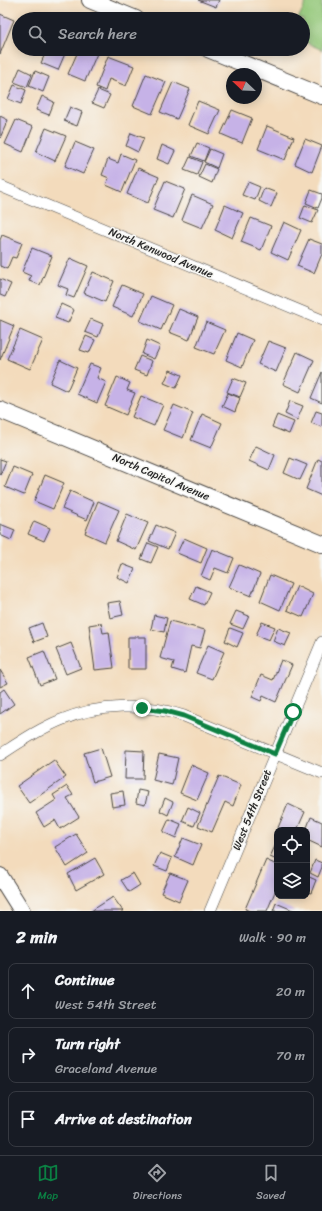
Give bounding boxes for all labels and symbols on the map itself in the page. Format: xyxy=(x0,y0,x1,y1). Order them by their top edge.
north arrow xyxy=(226,68,262,104)
street label: North Kenwood Avenue xyxy=(106,222,217,284)
street label: North Capitol Avenue xyxy=(109,448,213,506)
route end xyxy=(133,699,151,717)
route start xyxy=(284,703,302,721)
street label: West 54th Street xyxy=(227,766,277,853)

